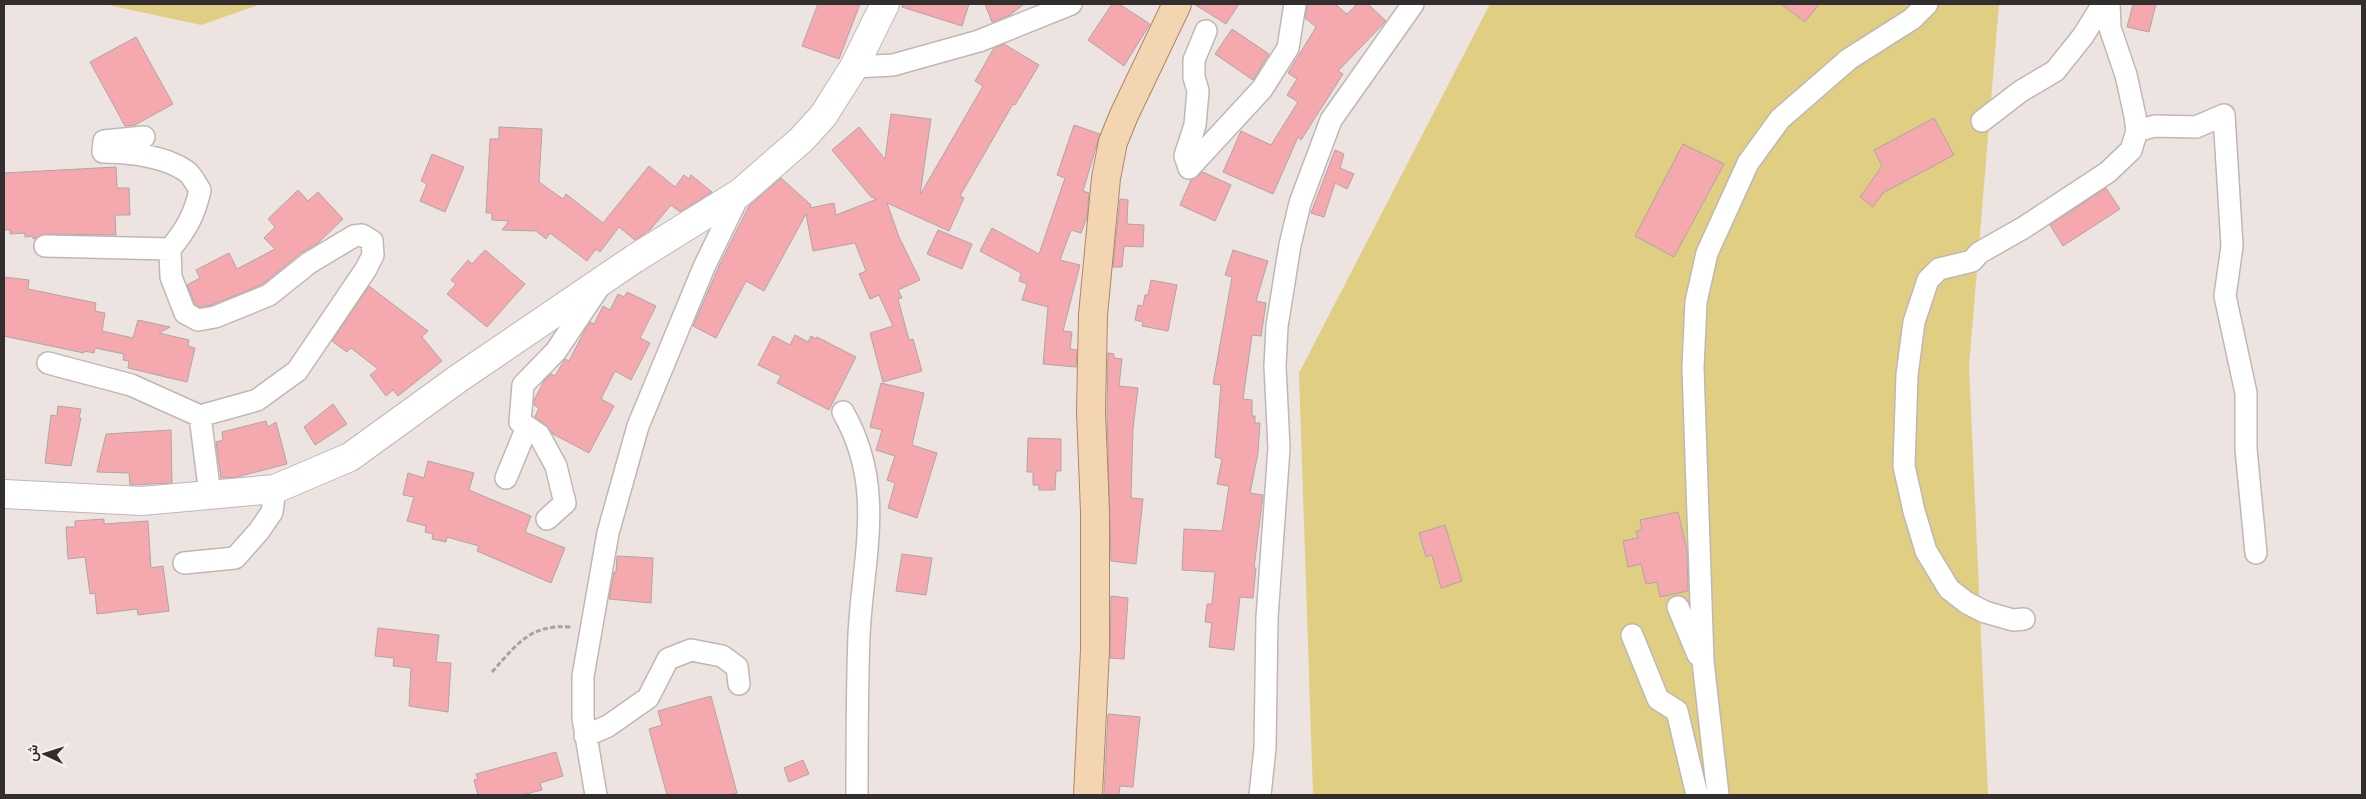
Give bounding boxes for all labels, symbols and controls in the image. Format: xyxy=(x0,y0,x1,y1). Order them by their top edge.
north arrow xyxy=(20,729,70,779)
text: ش xyxy=(22,744,42,762)

